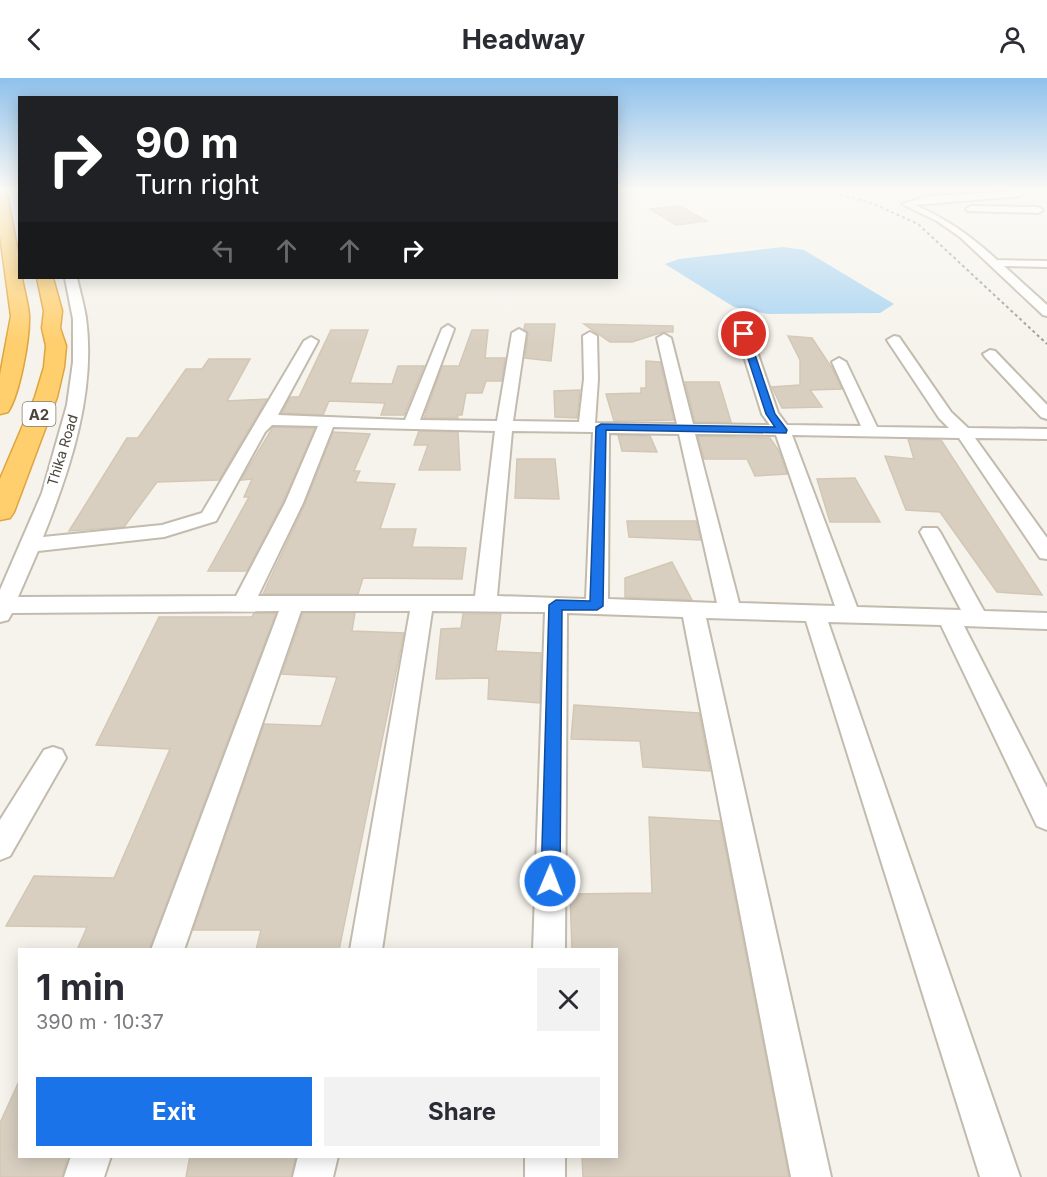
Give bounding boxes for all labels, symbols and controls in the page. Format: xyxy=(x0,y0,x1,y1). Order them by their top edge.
icon: back xyxy=(18,23,51,56)
text: Headway xyxy=(462,23,585,56)
icon: person xyxy=(996,23,1029,56)
text: 90 m xyxy=(135,117,239,168)
icon: right xyxy=(36,120,114,198)
text: Turn right xyxy=(135,168,259,201)
icon: left xyxy=(207,234,240,267)
icon: ahead xyxy=(270,234,303,267)
icon: ahead xyxy=(333,234,366,267)
icon: right xyxy=(396,234,429,267)
pin xyxy=(718,308,769,359)
icon: arrive xyxy=(727,317,760,350)
road number: A2 xyxy=(22,402,56,426)
street label: Thika Road xyxy=(43,412,81,488)
position arrow xyxy=(518,849,582,913)
text: 1 min xyxy=(36,965,125,1009)
button: close xyxy=(537,968,600,1031)
text: 390 m · 10:37 xyxy=(36,1010,164,1034)
button: Exit xyxy=(36,1077,312,1146)
button: Share xyxy=(324,1077,600,1146)

